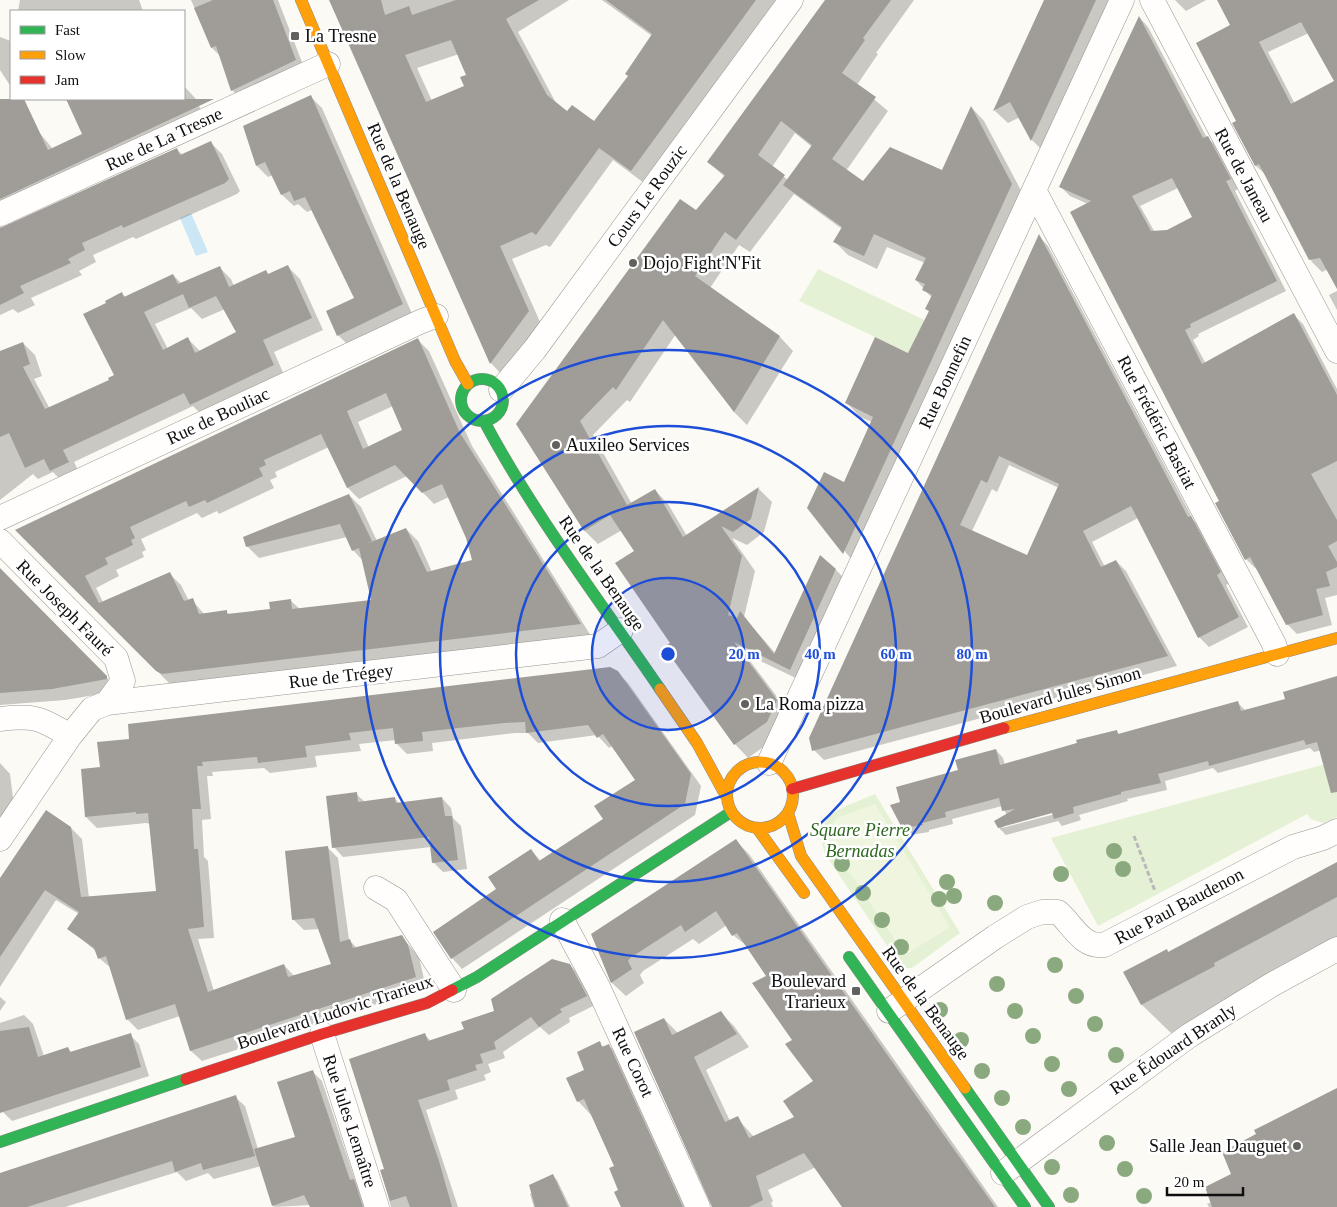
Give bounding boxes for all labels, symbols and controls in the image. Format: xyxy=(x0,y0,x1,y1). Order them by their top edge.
legend xyxy=(10,10,185,100)
text: Fast xyxy=(55,22,81,38)
place label: La Tresne xyxy=(305,26,377,46)
marker: La Tresne xyxy=(289,30,301,42)
text: Slow xyxy=(55,47,86,63)
text: Jam xyxy=(55,72,79,88)
street label: Rue de La Tresne xyxy=(102,103,226,175)
street label: Rue de la Benauge xyxy=(363,120,435,252)
street label: Rue de Janeau xyxy=(1211,124,1277,226)
street label: Cours Le Rouzic xyxy=(603,141,691,251)
place label: Dojo Fight'N'Fit xyxy=(643,253,761,273)
marker: Dojo Fight'N'Fit xyxy=(627,257,639,269)
street label: Rue Bonnefin xyxy=(915,332,975,432)
street label: Rue Frédéric Bastiat xyxy=(1113,352,1201,492)
street label: Rue de Bouliac xyxy=(163,383,273,449)
place label: Auxileo Services xyxy=(566,435,689,455)
marker: Auxileo Services xyxy=(550,439,562,451)
street label: Rue de la Benauge xyxy=(555,512,649,634)
street label: Rue Joseph Fauré xyxy=(13,556,117,660)
centre of rings xyxy=(659,645,677,663)
text: 20 m xyxy=(728,646,760,662)
text: 40 m xyxy=(804,646,836,662)
text: 60 m xyxy=(880,646,912,662)
text: 80 m xyxy=(956,646,988,662)
street label: Rue de Trégey xyxy=(288,660,394,692)
street label: Boulevard Jules Simon xyxy=(977,662,1143,728)
place label: La Roma pizza xyxy=(755,694,864,714)
marker: La Roma pizza xyxy=(739,698,751,710)
park label: Square Pierre Bernadas xyxy=(810,820,910,861)
street label: Rue Paul Baudenon xyxy=(1111,864,1247,948)
street label: Rue de la Benauge xyxy=(878,942,974,1064)
street label: Boulevard Ludovic Trarieux xyxy=(234,971,436,1053)
place label: Boulevard Trarieux xyxy=(771,971,846,1012)
marker: Boulevard Trarieux xyxy=(850,985,862,997)
street label: Rue Édouard Branly xyxy=(1106,999,1240,1099)
street label: Rue Corot xyxy=(608,1024,658,1100)
street label: Rue Jules Lemaître xyxy=(319,1052,381,1190)
place label: Salle Jean Dauguet xyxy=(1149,1136,1287,1156)
marker: Salle Jean Dauguet xyxy=(1291,1140,1303,1152)
scale bar xyxy=(1167,1164,1243,1196)
text: 20 m xyxy=(1174,1174,1205,1190)

